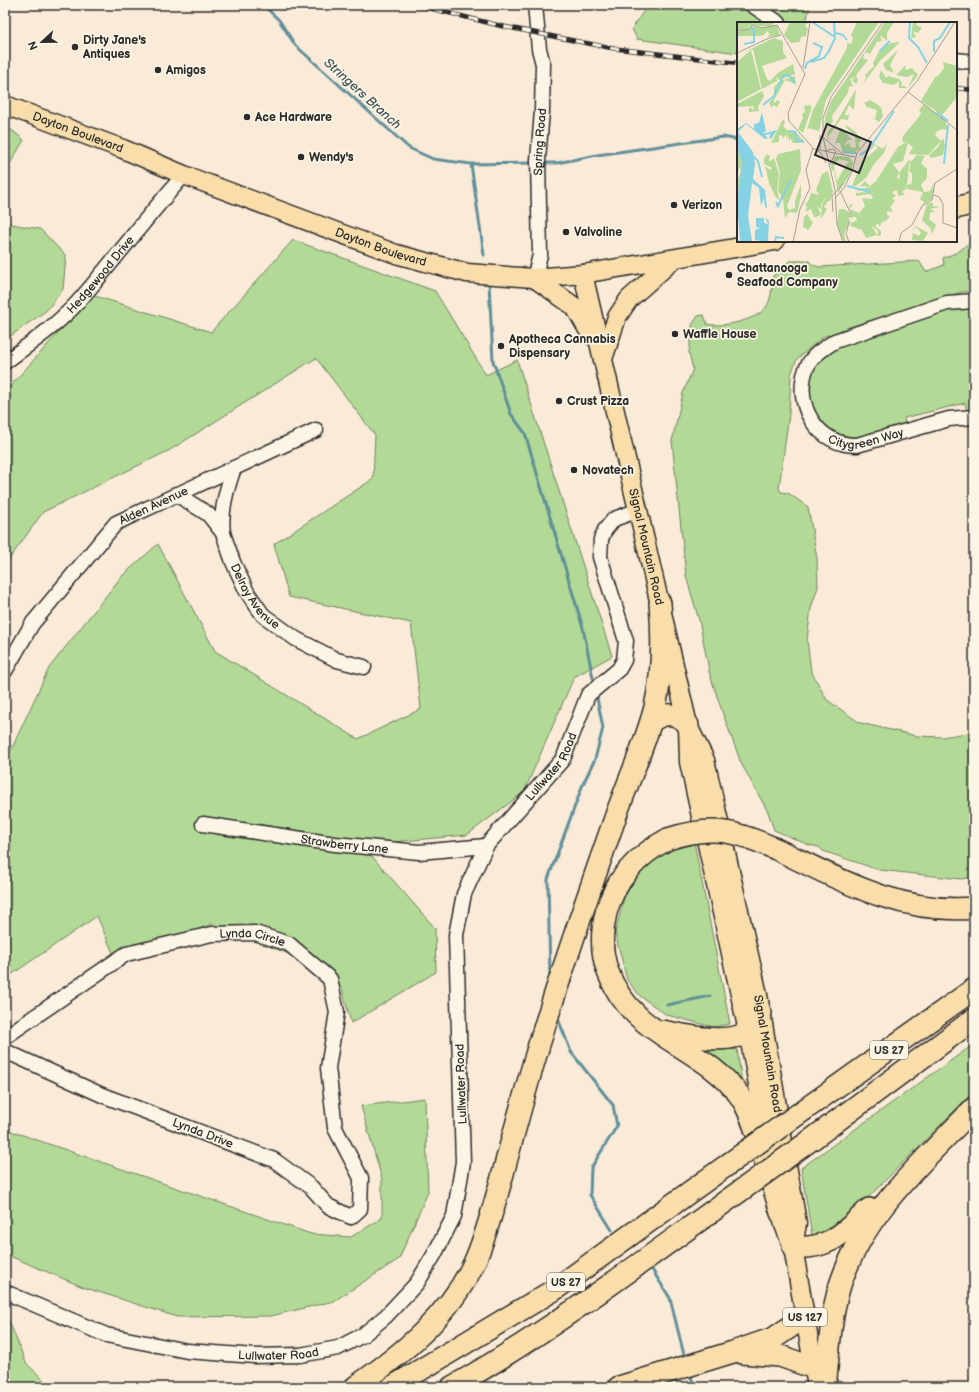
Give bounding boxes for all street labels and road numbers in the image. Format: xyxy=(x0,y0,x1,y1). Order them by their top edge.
street label: Spring Road xyxy=(531,108,550,176)
street label: Dayton Boulevard xyxy=(30,109,125,157)
street label: Dayton Boulevard xyxy=(333,225,428,270)
street label: Hedgewood Drive xyxy=(64,233,138,317)
street label: Citygreen Way xyxy=(825,425,906,453)
street label: Alden Avenue xyxy=(117,484,191,528)
street label: Signal Mountain Road xyxy=(625,487,667,607)
street label: Delray Avenue xyxy=(227,561,283,633)
street label: Lullwater Road xyxy=(523,730,581,804)
street label: Strawberry Lane xyxy=(300,832,389,857)
street label: Lynda Circle xyxy=(219,926,287,950)
street label: Signal Mountain Road xyxy=(750,994,785,1114)
road number: US 27 xyxy=(870,1041,908,1059)
street label: Lullwater Road xyxy=(453,1043,470,1125)
street label: Lynda Drive xyxy=(170,1115,235,1152)
road number: US 27 xyxy=(547,1273,585,1291)
road number: US 127 xyxy=(783,1308,827,1326)
street label: Lullwater Road xyxy=(238,1345,320,1364)

